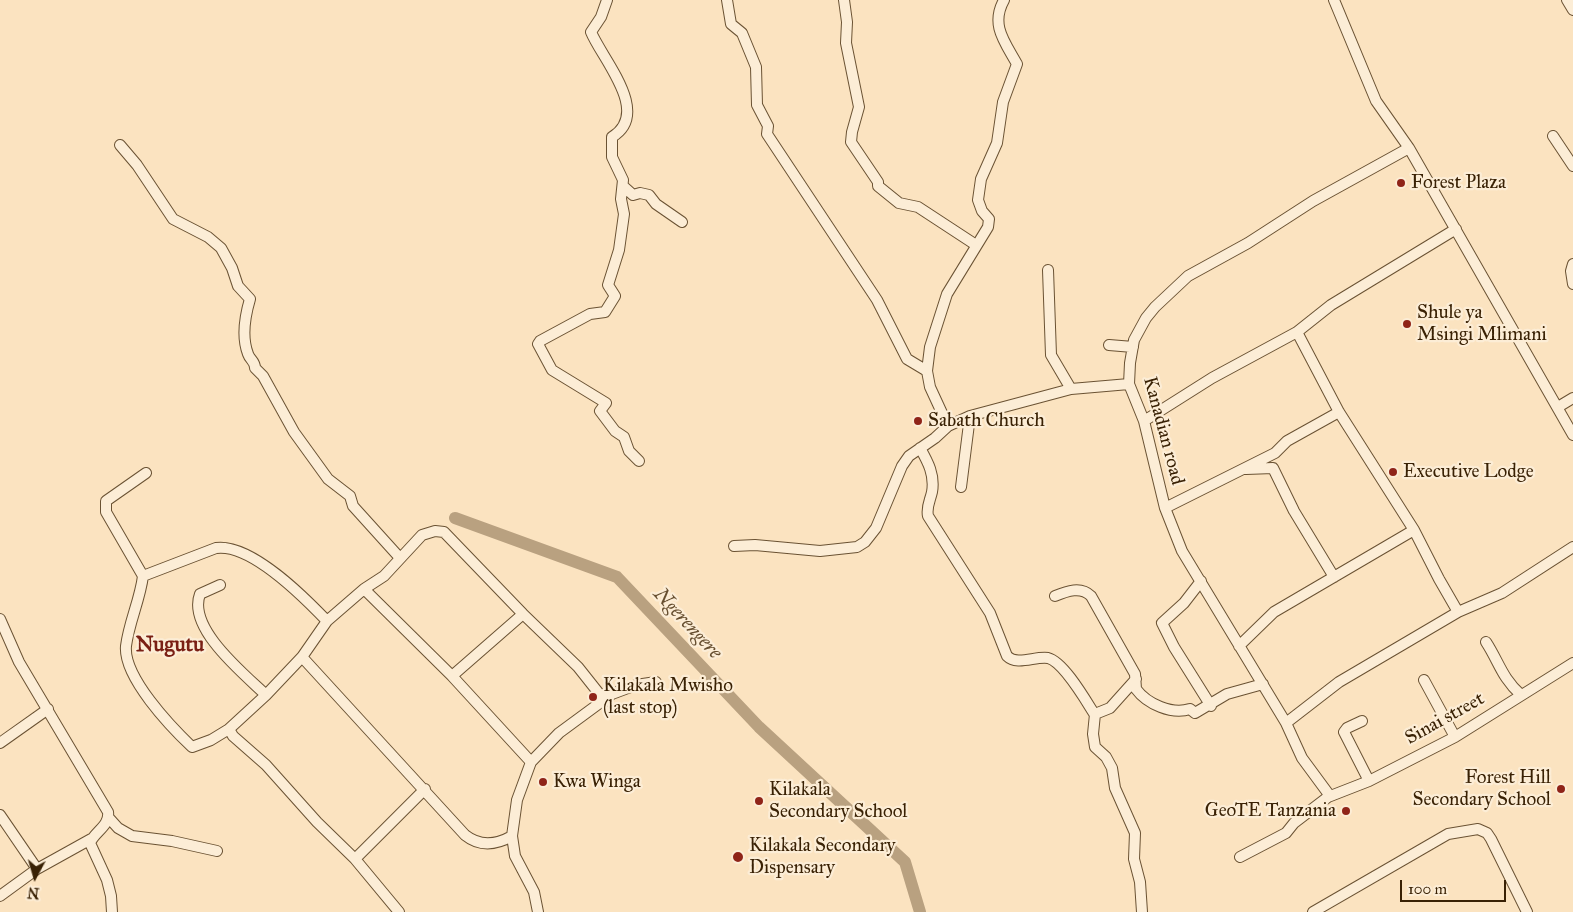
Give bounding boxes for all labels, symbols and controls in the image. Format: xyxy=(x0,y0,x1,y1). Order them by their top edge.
place label: Forest Plaza xyxy=(1411,172,1506,194)
marker: Forest Plaza xyxy=(1395,177,1407,189)
place label: Shule ya Msingi Mlimani xyxy=(1417,302,1547,346)
marker: Shule ya Msingi Mlimani xyxy=(1401,318,1413,330)
street label: Kanadian road xyxy=(1138,374,1188,488)
place label: Sabath Church xyxy=(928,410,1045,432)
marker: Sabath Church xyxy=(912,415,924,427)
place label: Executive Lodge xyxy=(1403,461,1534,483)
marker: Executive Lodge xyxy=(1387,466,1399,478)
water label: Ngerengere xyxy=(648,583,726,665)
district label: Nugutu xyxy=(136,633,204,659)
place label: Kilakala Mwisho (last stop) xyxy=(603,675,733,719)
street label: Sinai street xyxy=(1401,688,1489,750)
marker: Kilakala Mwisho (last stop) xyxy=(587,691,599,703)
place label: Forest Hill Secondary School xyxy=(1413,767,1551,811)
place label: Kwa Winga xyxy=(553,771,641,793)
marker: Kwa Winga xyxy=(537,776,549,788)
place label: Kilakala Secondary School xyxy=(769,779,907,823)
marker: Forest Hill Secondary School xyxy=(1555,783,1567,795)
marker: Kilakala Secondary School xyxy=(753,795,765,807)
place label: GeoTE Tanzania xyxy=(1205,800,1336,822)
marker: GeoTE Tanzania xyxy=(1340,805,1352,817)
place label: Kilakala Secondary Dispensary xyxy=(749,835,895,879)
marker: Kilakala Secondary Dispensary xyxy=(731,850,745,864)
north arrow xyxy=(10,852,60,902)
scale bar xyxy=(1403,870,1509,902)
text: 100 m xyxy=(1408,880,1447,898)
text: N xyxy=(27,883,40,901)

